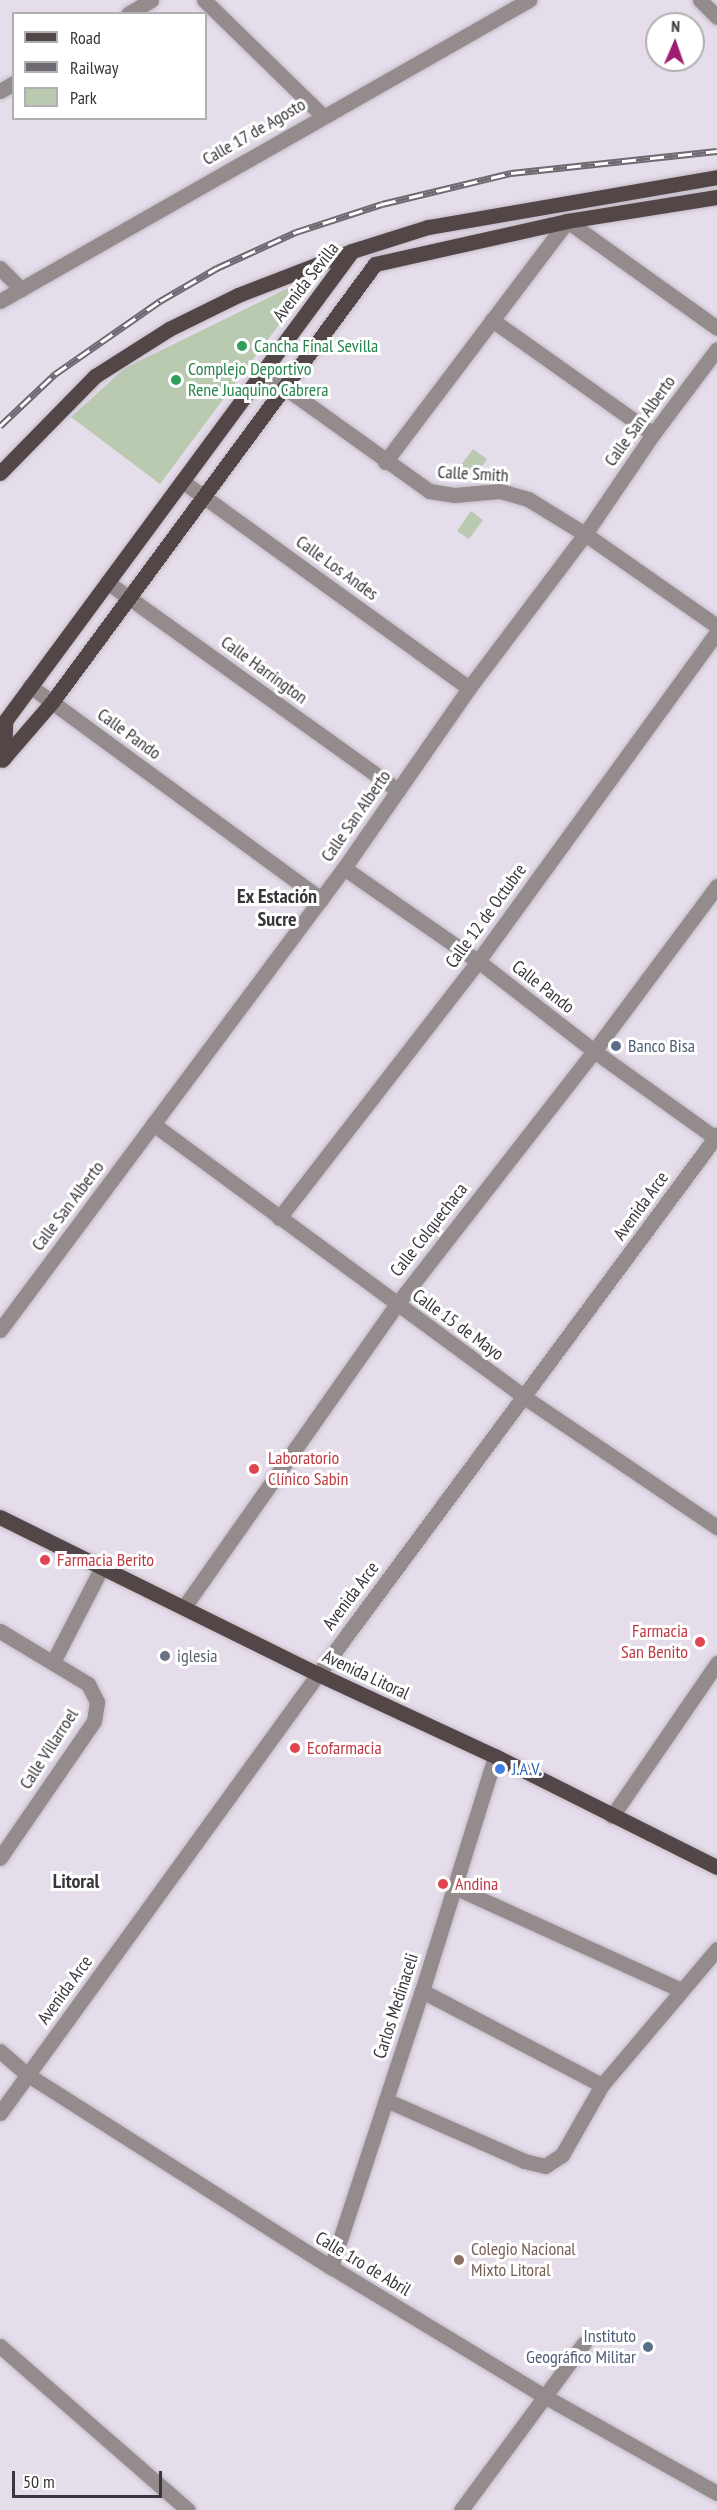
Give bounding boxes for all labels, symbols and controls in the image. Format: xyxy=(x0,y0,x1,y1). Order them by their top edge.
legend xyxy=(12,12,207,120)
north arrow xyxy=(645,12,705,72)
text: N xyxy=(671,16,680,36)
text: Road xyxy=(70,26,101,49)
text: Railway xyxy=(70,56,119,79)
text: Park xyxy=(70,86,97,109)
street label: Calle 17 de Agosto xyxy=(198,94,310,170)
street label: Avenida Sevilla xyxy=(268,238,344,326)
place label: Cancha Final Sevilla xyxy=(254,335,378,357)
marker: Cancha Final Sevilla xyxy=(235,339,249,353)
place label: Complejo Deportivo Rene Juaquino Cabrera xyxy=(188,359,328,401)
street label: Calle San Alberto xyxy=(600,371,680,471)
marker: Complejo Deportivo Rene Juaquino Cabrera xyxy=(169,373,183,387)
street label: Calle Smith xyxy=(437,461,509,487)
street label: Calle Los Andes xyxy=(291,531,383,605)
street label: Calle Harrington xyxy=(217,631,311,709)
street label: Calle Pando xyxy=(93,704,165,764)
street label: Calle San Alberto xyxy=(316,766,396,866)
street label: Calle 12 de Octubre xyxy=(441,860,531,972)
district label: Ex Estación Sucre xyxy=(237,885,317,932)
street label: Calle Pando xyxy=(508,956,578,1018)
place label: Banco Bisa xyxy=(628,1035,695,1057)
marker: Banco Bisa xyxy=(609,1039,623,1053)
street label: Calle San Alberto xyxy=(27,1157,109,1255)
street label: Avenida Arce xyxy=(609,1167,673,1245)
street label: Calle Colquechaca xyxy=(386,1179,472,1281)
street label: Calle 15 de Mayo xyxy=(408,1285,508,1365)
place label: Laboratorio Clínico Sabin xyxy=(268,1448,348,1490)
marker: Laboratorio Clínico Sabin xyxy=(245,1460,263,1478)
place label: Farmacia Berito xyxy=(57,1549,154,1571)
marker: Farmacia Berito xyxy=(38,1553,52,1567)
street label: Avenida Arce xyxy=(318,1558,384,1634)
place label: Farmacia San Benito xyxy=(621,1621,688,1664)
marker: Farmacia San Benito xyxy=(693,1635,707,1649)
place label: iglesia xyxy=(177,1645,217,1667)
street label: Avenida Litoral xyxy=(319,1646,413,1704)
marker: iglesia xyxy=(158,1649,172,1663)
street label: Calle Villarroel xyxy=(15,1705,83,1793)
place label: Ecofarmacia xyxy=(307,1737,382,1759)
marker: Ecofarmacia xyxy=(288,1741,302,1755)
place label: J.A.V. xyxy=(512,1758,541,1780)
marker: J.A.V. xyxy=(493,1762,507,1776)
district label: Litoral xyxy=(53,1869,99,1893)
place label: Andina xyxy=(455,1873,498,1895)
marker: Andina xyxy=(436,1877,450,1891)
street label: Avenida Arce xyxy=(33,1951,97,2029)
street label: Carlos Medinaceli xyxy=(369,1951,423,2061)
street label: Calle 1ro de Abril xyxy=(311,2227,415,2301)
place label: Colegio Nacional Mixto Litoral xyxy=(471,2239,576,2282)
marker: Colegio Nacional Mixto Litoral xyxy=(452,2253,466,2267)
place label: Instituto Geográfico Militar xyxy=(526,2326,636,2368)
marker: Instituto Geográfico Militar xyxy=(641,2340,655,2354)
scale bar xyxy=(15,2459,165,2497)
text: 50 m xyxy=(23,2470,55,2493)

